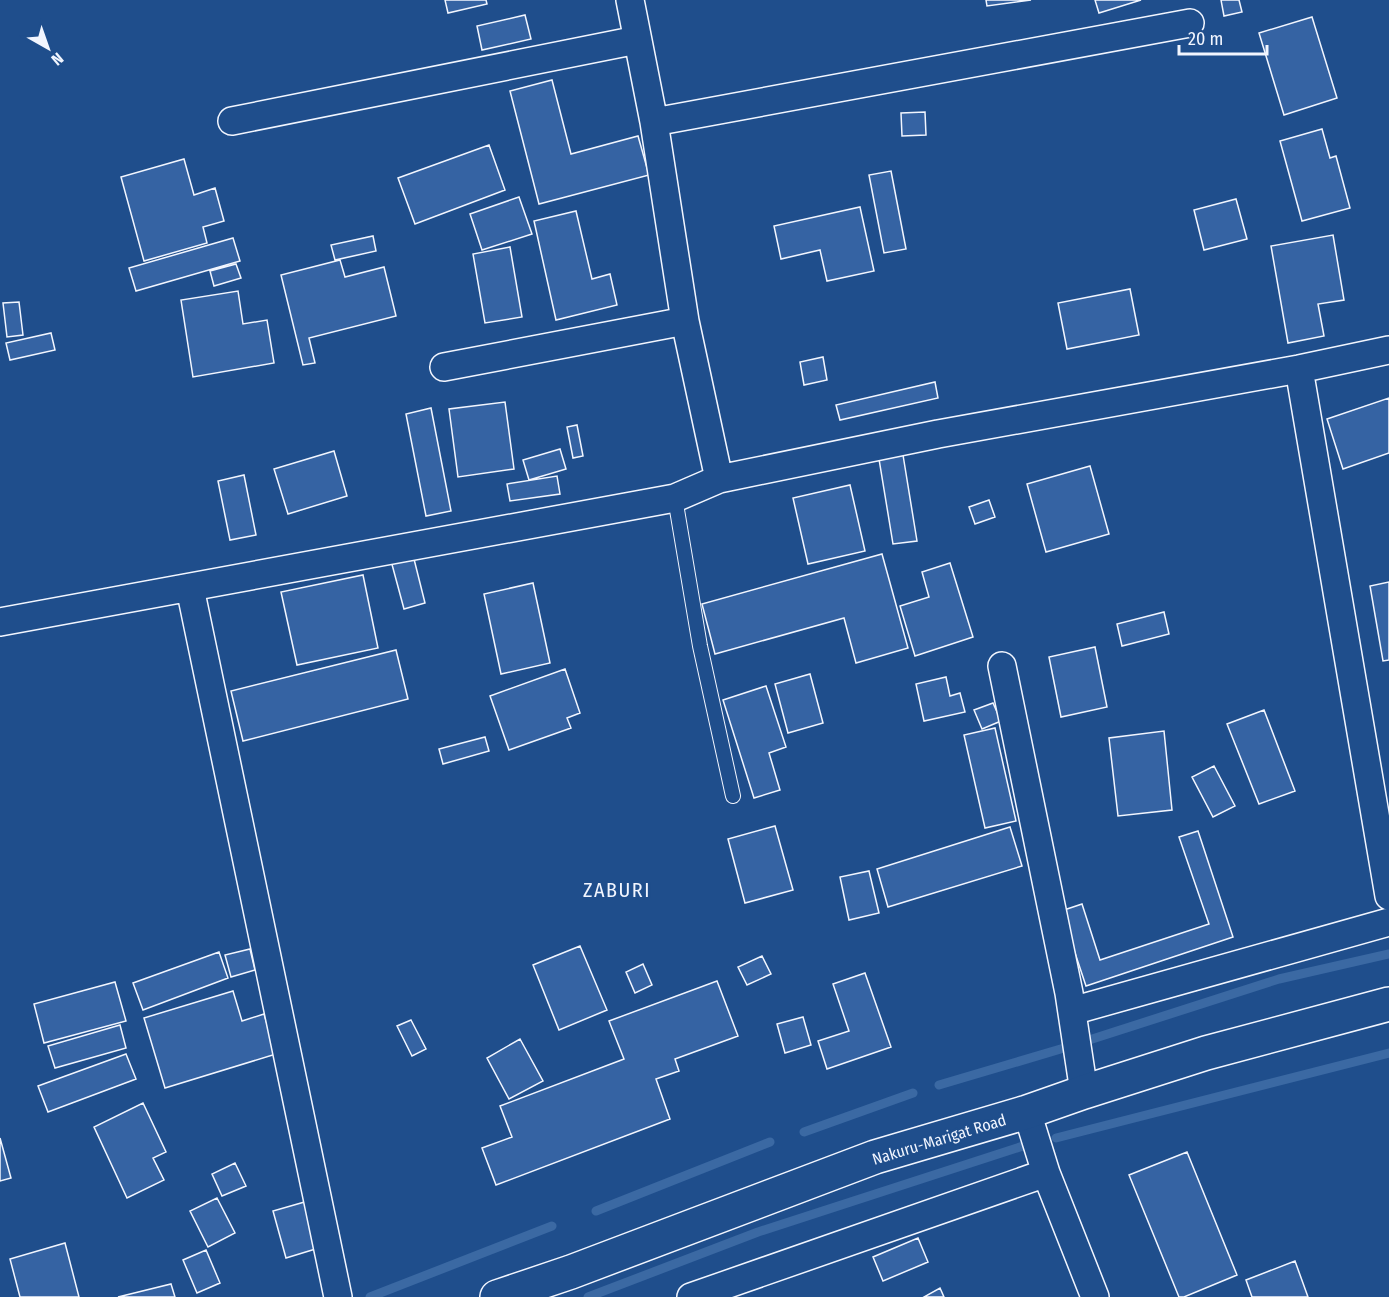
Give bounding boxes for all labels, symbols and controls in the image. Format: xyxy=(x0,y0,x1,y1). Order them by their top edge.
north arrow xyxy=(18,18,78,78)
scale bar xyxy=(1179,18,1268,56)
text: 20 m xyxy=(1188,28,1223,50)
text: N xyxy=(48,49,67,69)
district label: ZABURI xyxy=(583,878,651,902)
street label: Nakuru-Marigat Road xyxy=(870,1110,1008,1169)

